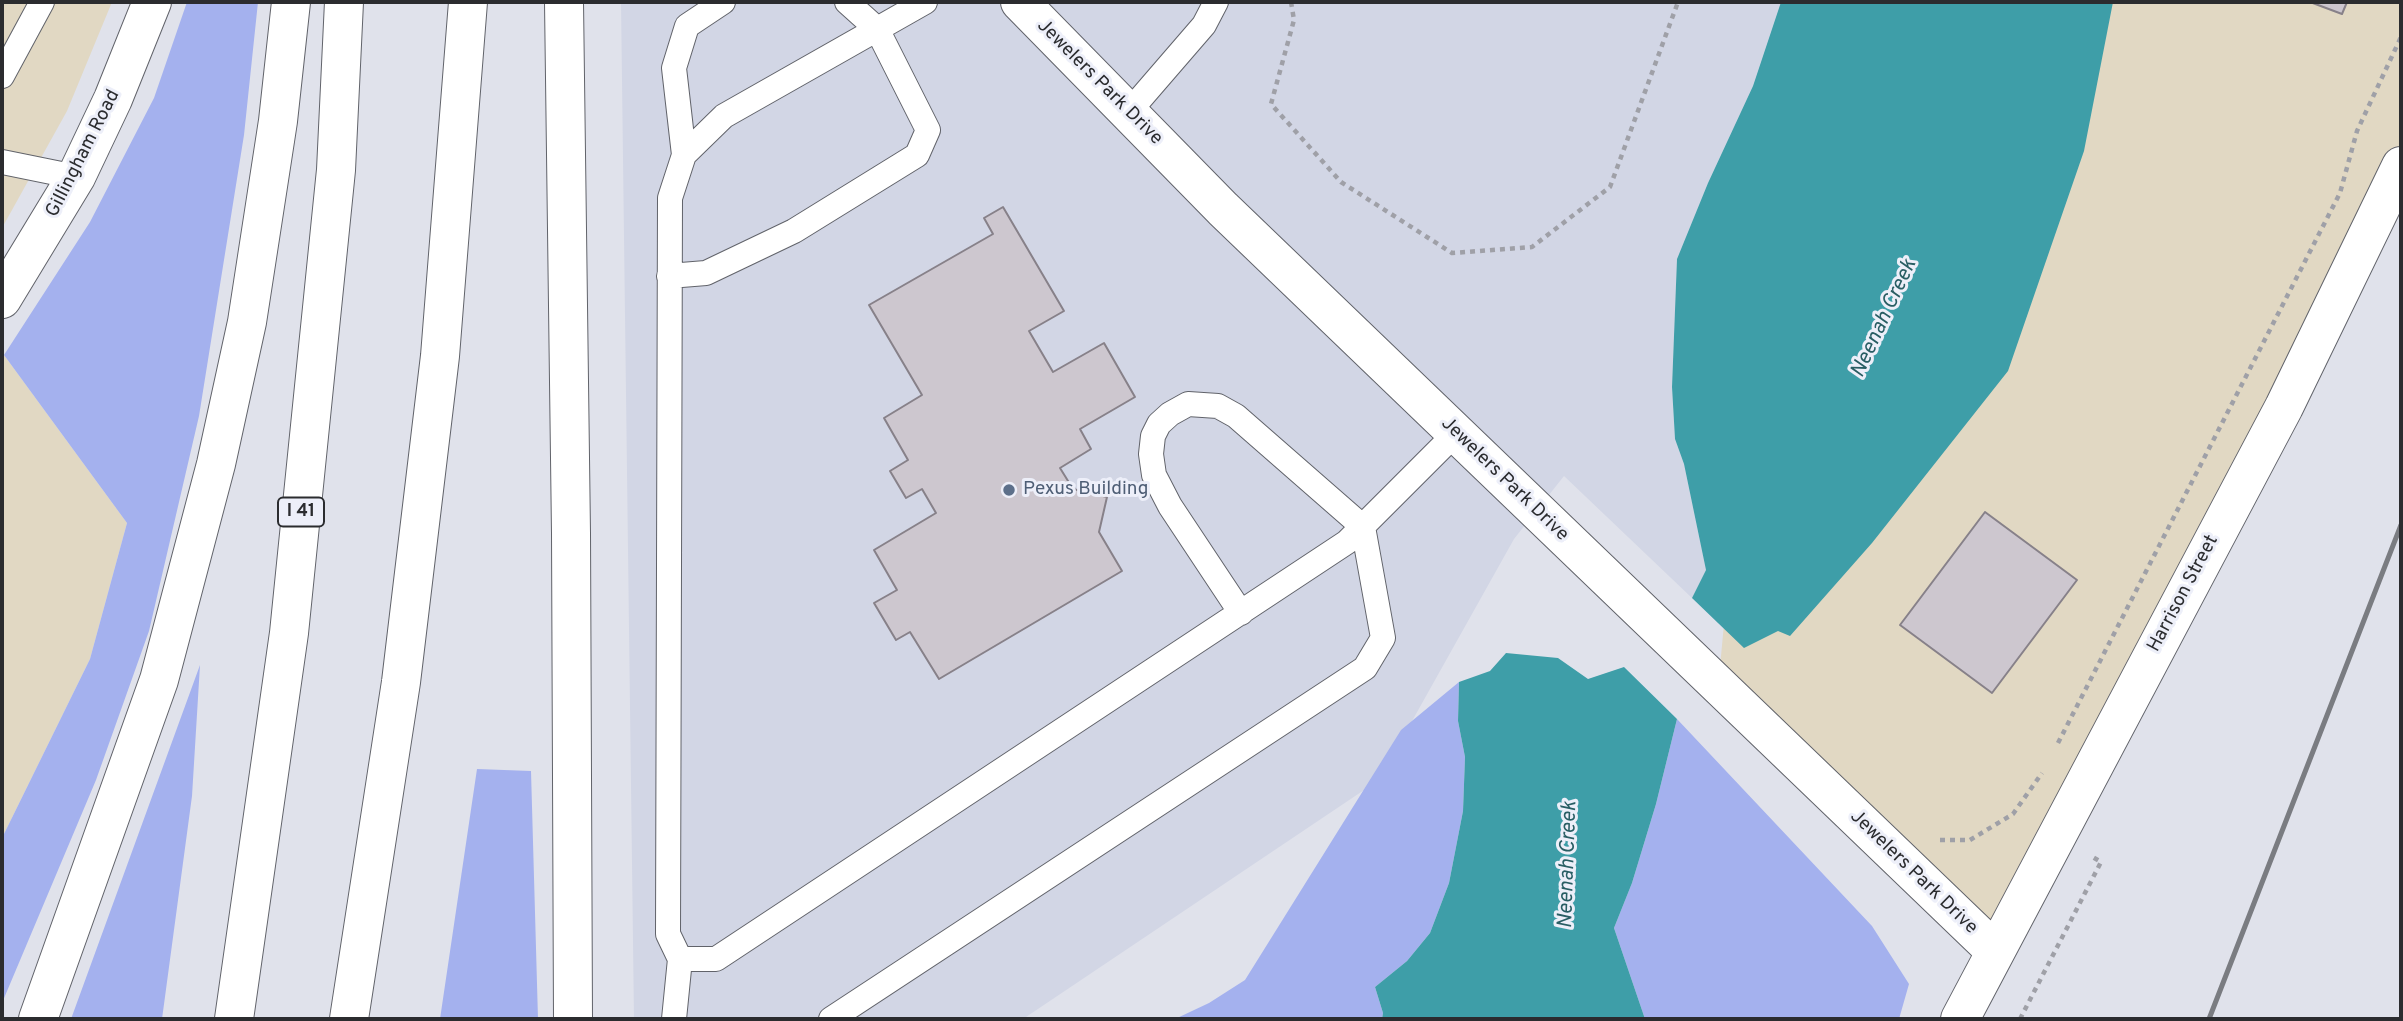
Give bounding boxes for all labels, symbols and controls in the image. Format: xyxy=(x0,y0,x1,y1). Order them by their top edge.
street label: Jewelers Park Drive xyxy=(1031,15,1167,151)
street label: Gillingham Road xyxy=(42,86,126,222)
water label: Neenah Creek xyxy=(1847,256,1923,382)
street label: Jewelers Park Drive xyxy=(1435,413,1573,547)
place label: Pexus Building xyxy=(1023,479,1148,501)
marker: Pexus Building xyxy=(1001,482,1017,498)
road number: I 41 xyxy=(278,498,324,526)
street label: Harrison Street xyxy=(2144,532,2224,656)
water label: Neenah Creek xyxy=(1554,801,1584,929)
street label: Jewelers Park Drive xyxy=(1844,806,1982,940)

